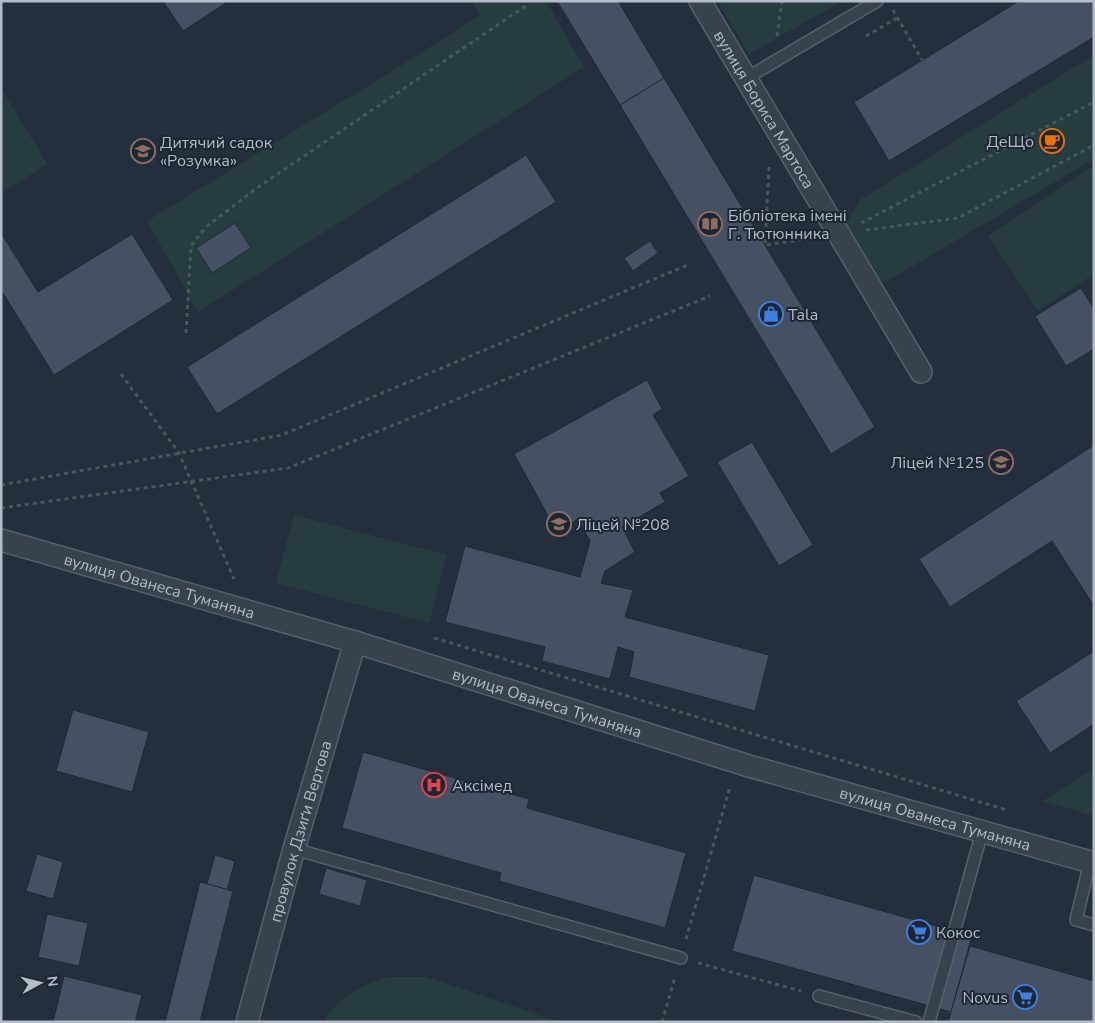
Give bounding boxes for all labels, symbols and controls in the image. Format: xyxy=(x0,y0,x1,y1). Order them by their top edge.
street label: вулиця Бориса Мартоса xyxy=(708,27,819,193)
cafe icon: ДеЩо xyxy=(1039,128,1065,154)
place label: ДеЩо xyxy=(986,131,1034,153)
place label: Дитячий садок «Розумка» xyxy=(160,132,273,172)
school or university icon: Дитячий садок «Розумка» xyxy=(130,138,156,164)
place label: Бібліотека імені Г. Тютюнника xyxy=(728,205,847,245)
library icon: Бібліотека імені Г. Тютюнника xyxy=(697,211,723,237)
shop icon: Tala xyxy=(758,301,784,327)
place label: Tala xyxy=(788,304,818,326)
school or university icon: Ліцей №125 xyxy=(988,449,1014,475)
place label: Ліцей №125 xyxy=(891,452,984,474)
school or university icon: Ліцей №208 xyxy=(546,511,572,537)
place label: Ліцей №208 xyxy=(576,514,670,536)
street label: вулиця Ованеса Туманяна xyxy=(61,549,257,625)
street label: вулиця Ованеса Туманяна xyxy=(449,663,645,744)
street label: провулок Дзиґи Вертова xyxy=(265,738,337,925)
hospital icon: Аксімед xyxy=(421,772,447,798)
place label: Аксімед xyxy=(452,775,513,797)
street label: вулиця Ованеса Туманяна xyxy=(837,782,1033,857)
supermarket icon: Кокос xyxy=(906,919,932,945)
place label: Кокос xyxy=(936,922,981,944)
north arrow xyxy=(15,958,65,1008)
text: N xyxy=(42,975,62,988)
supermarket icon: Novus xyxy=(1012,984,1038,1010)
place label: Novus xyxy=(962,987,1008,1009)

